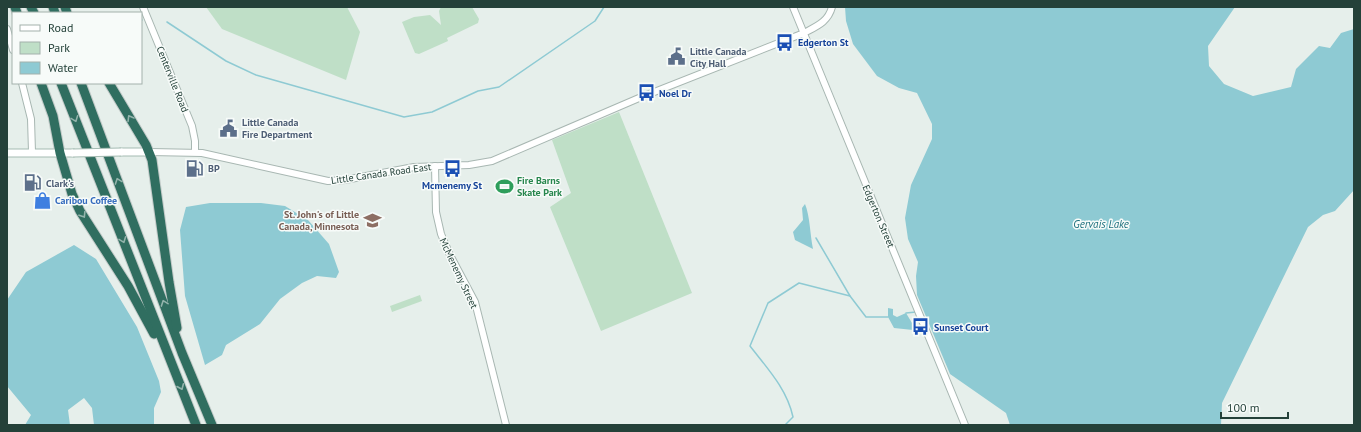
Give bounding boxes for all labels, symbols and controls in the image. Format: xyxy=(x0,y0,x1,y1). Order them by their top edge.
legend xyxy=(12,12,142,84)
text: Road xyxy=(48,20,73,35)
bus stop icon: Edgerton St xyxy=(775,32,795,52)
place label: Edgerton St xyxy=(798,36,849,49)
text: Park xyxy=(48,40,70,55)
street label: Centerville Road xyxy=(153,44,192,114)
place label: Little Canada City Hall xyxy=(690,45,746,70)
public building icon: Little Canada City Hall xyxy=(667,47,687,67)
text: Water xyxy=(48,60,78,75)
bus stop icon: Noel Dr xyxy=(636,83,656,103)
place label: Noel Dr xyxy=(659,87,692,100)
one-way arrow xyxy=(128,115,135,122)
one-way arrow xyxy=(71,116,79,123)
place label: Little Canada Fire Department xyxy=(242,116,313,141)
public building icon: Little Canada Fire Department xyxy=(219,118,239,138)
fuel station icon: BP xyxy=(185,158,205,178)
bus stop icon: Mcmenemy St xyxy=(442,158,462,178)
street label: Little Canada Road East xyxy=(330,160,433,187)
place label: BP xyxy=(208,162,220,175)
fuel station icon: Clark's xyxy=(23,173,43,193)
place label: Fire Barns Skate Park xyxy=(517,174,562,199)
sports icon: Fire Barns Skate Park xyxy=(494,176,514,196)
place label: Clark's xyxy=(46,177,74,190)
one-way arrow xyxy=(115,178,123,185)
place label: Mcmenemy St xyxy=(422,179,482,192)
street label: Edgerton Street xyxy=(859,183,898,250)
shop icon: Caribou Coffee xyxy=(32,190,52,210)
place label: Caribou Coffee xyxy=(55,194,117,207)
place label: St. John's of Little Canada, Minnesota xyxy=(279,208,359,233)
school or university icon: St. John's of Little Canada, Minnesota xyxy=(362,210,382,230)
one-way arrow xyxy=(78,211,85,218)
water label: Gervais Lake xyxy=(1073,217,1129,231)
street label: McMenemy Street xyxy=(436,236,481,311)
one-way arrow xyxy=(118,237,126,244)
one-way arrow xyxy=(160,300,168,307)
bus stop icon: Sunset Court xyxy=(911,317,931,337)
place label: Sunset Court xyxy=(934,321,989,334)
one-way arrow xyxy=(176,384,184,391)
scale bar xyxy=(1221,394,1288,420)
text: 100 m xyxy=(1227,400,1260,415)

